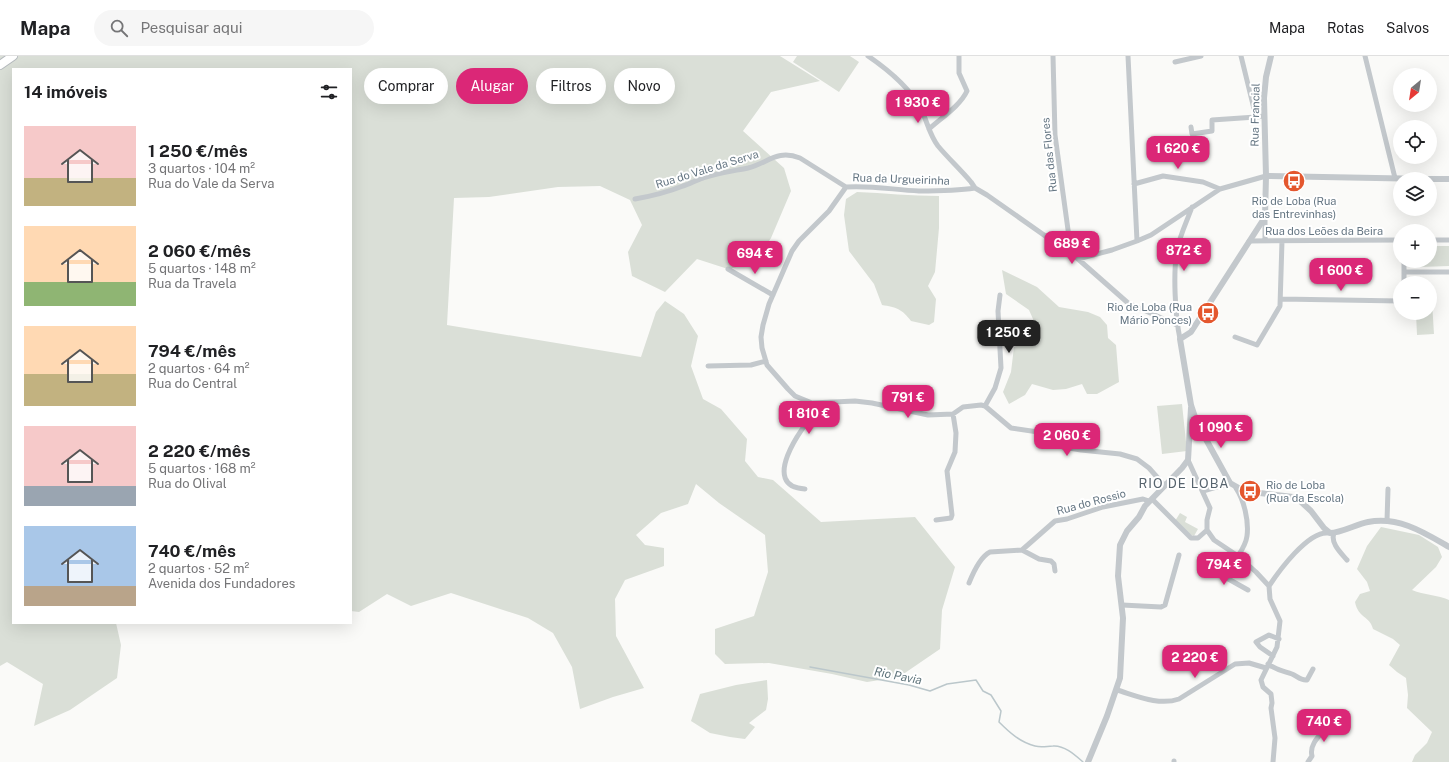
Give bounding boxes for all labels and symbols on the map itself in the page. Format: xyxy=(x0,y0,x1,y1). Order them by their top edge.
north arrow xyxy=(1393,68,1437,112)
street label: Rua Francial xyxy=(1248,83,1262,147)
pin: 1 930 € xyxy=(881,90,955,124)
street label: Rua das Flores xyxy=(1039,117,1059,193)
pin: 1 620 € xyxy=(1141,136,1215,170)
street label: Rua do Vale da Serva xyxy=(654,148,760,190)
bus stop icon: Rio de Loba (Rua das Entrevinhas) xyxy=(1281,168,1307,194)
street label: Rua da Urgueirinha xyxy=(852,171,950,187)
place label: Rio de Loba (Rua das Entrevinhas) xyxy=(1252,195,1336,220)
street label: Rua dos Leões da Beira xyxy=(1265,225,1383,237)
pin: 689 € xyxy=(1044,231,1100,265)
pin: 872 € xyxy=(1156,238,1212,272)
pin: 694 € xyxy=(727,241,783,275)
pin: 1 600 € xyxy=(1304,258,1378,292)
bus stop icon: Rio de Loba (Rua Mário Ponces) xyxy=(1195,300,1221,326)
place label: Rio de Loba (Rua Mário Ponces) xyxy=(1107,301,1192,326)
pin: 1 250 € xyxy=(972,320,1046,354)
pin: 791 € xyxy=(880,385,936,419)
pin: 1 810 € xyxy=(772,401,846,435)
pin: 1 090 € xyxy=(1184,415,1258,449)
pin: 2 060 € xyxy=(1030,423,1104,457)
district label: RIO DE LOBA xyxy=(1138,476,1230,491)
bus stop icon: Rio de Loba (Rua da Escola) xyxy=(1237,478,1263,504)
place label: Rio de Loba (Rua da Escola) xyxy=(1266,479,1344,504)
street label: Rua do Rossio xyxy=(1055,487,1127,517)
pin: 794 € xyxy=(1196,552,1252,586)
pin: 2 220 € xyxy=(1158,645,1232,679)
water label: Rio Pavia xyxy=(873,664,923,688)
pin: 740 € xyxy=(1296,709,1352,743)

